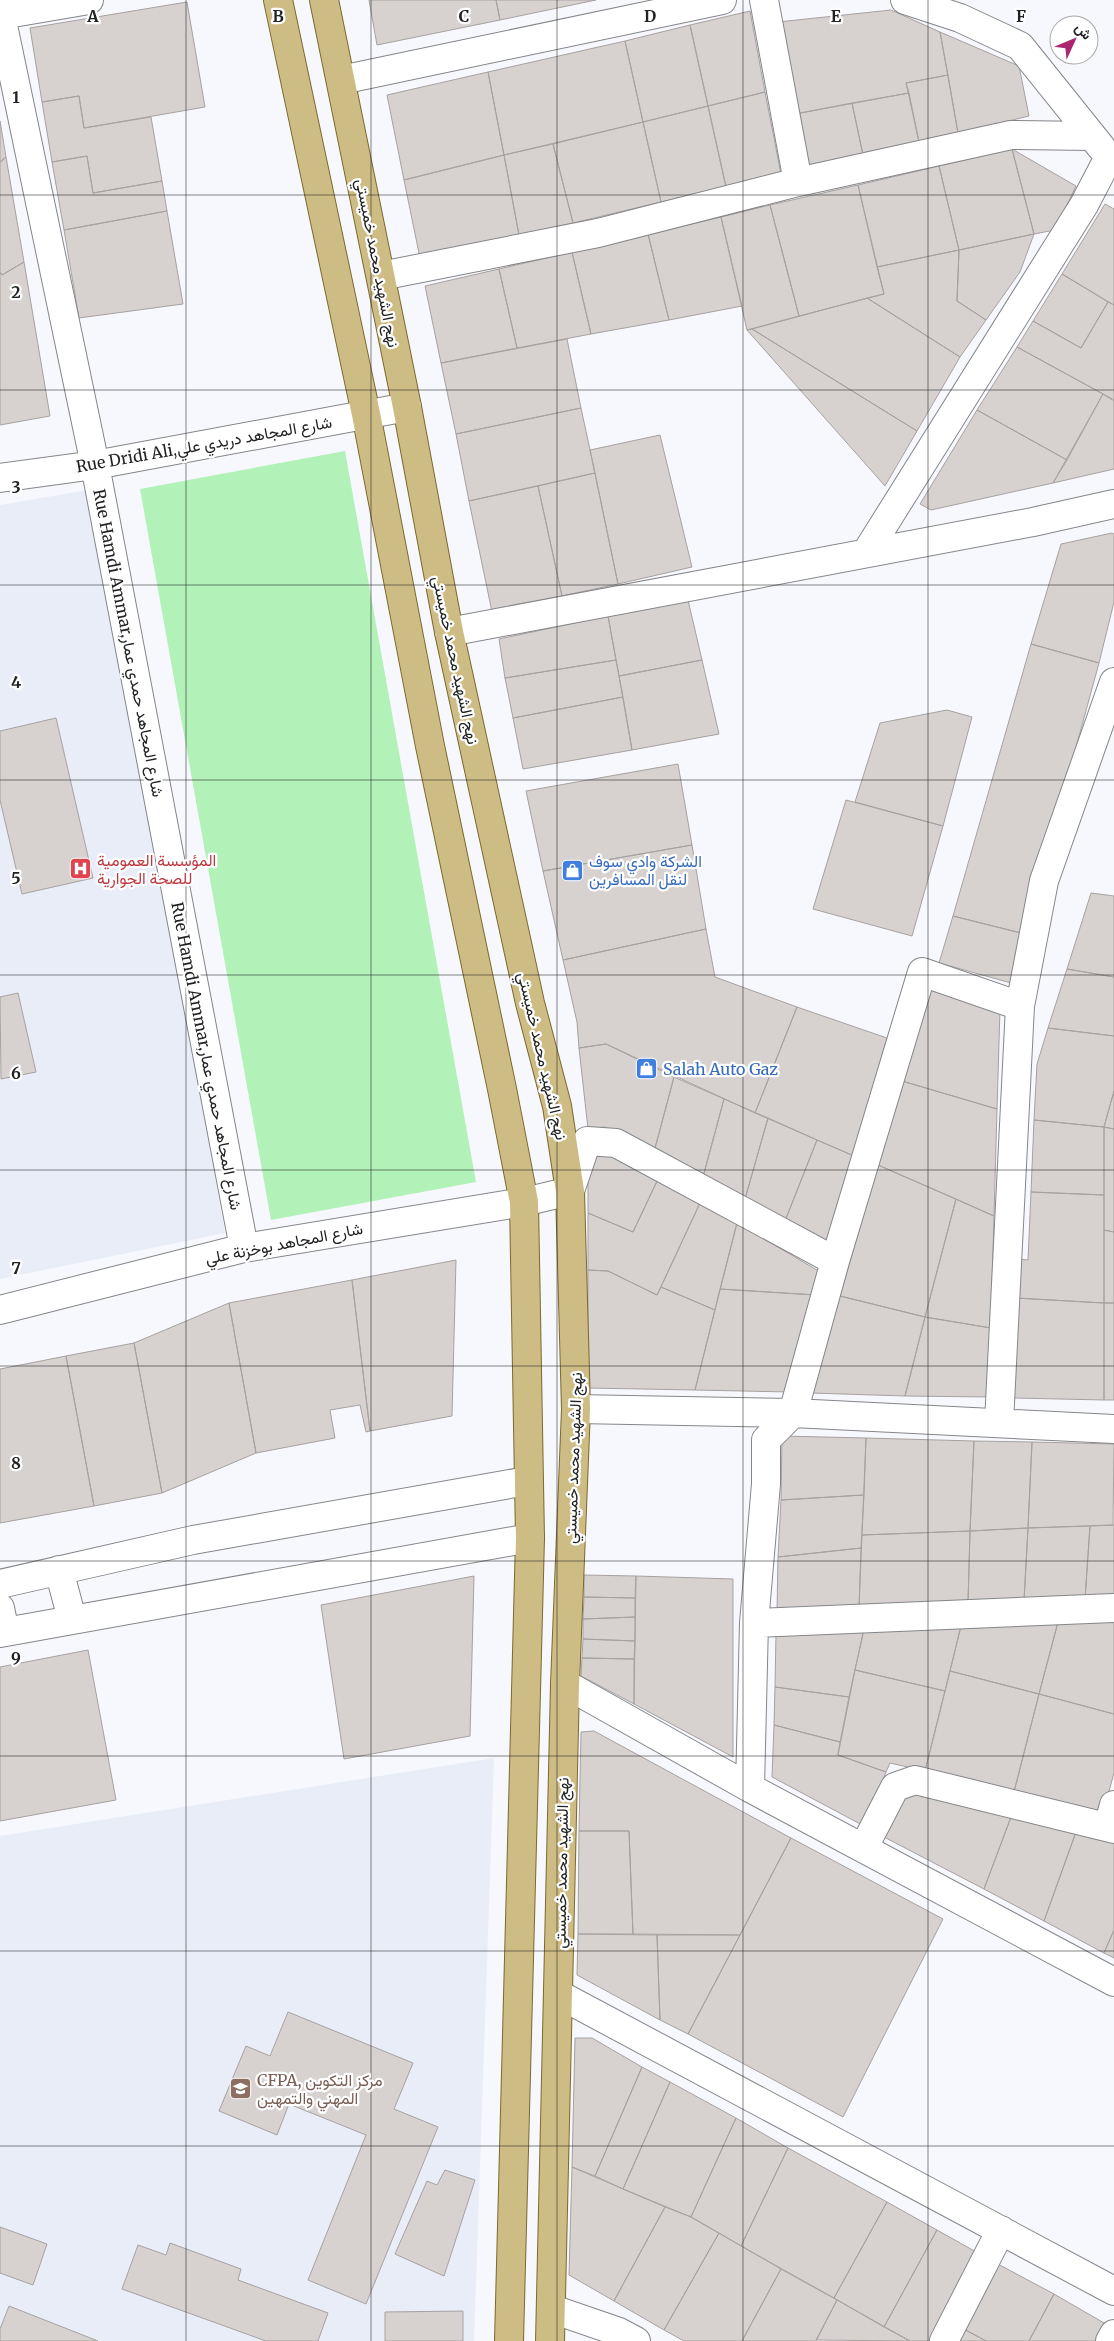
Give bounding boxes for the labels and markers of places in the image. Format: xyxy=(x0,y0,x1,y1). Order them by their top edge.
place label: المؤسسة العمومية للصحة الجوارية xyxy=(97,850,216,889)
place label: الشركة وادي سوف لنقل المسافرين xyxy=(589,851,702,890)
hospital icon: المؤسسة العمومية للصحة الجوارية xyxy=(69,857,93,881)
shop icon: الشركة وادي سوف لنقل المسافرين xyxy=(561,858,585,882)
shop icon: Salah Auto Gaz xyxy=(635,1057,659,1081)
place label: Salah Auto Gaz xyxy=(663,1059,778,1079)
place label: CFPA, مركز التكوين المهني والتمهين xyxy=(257,2070,382,2112)
school or university icon: CFPA, مركز التكوين المهني والتمهين xyxy=(229,2077,253,2101)

